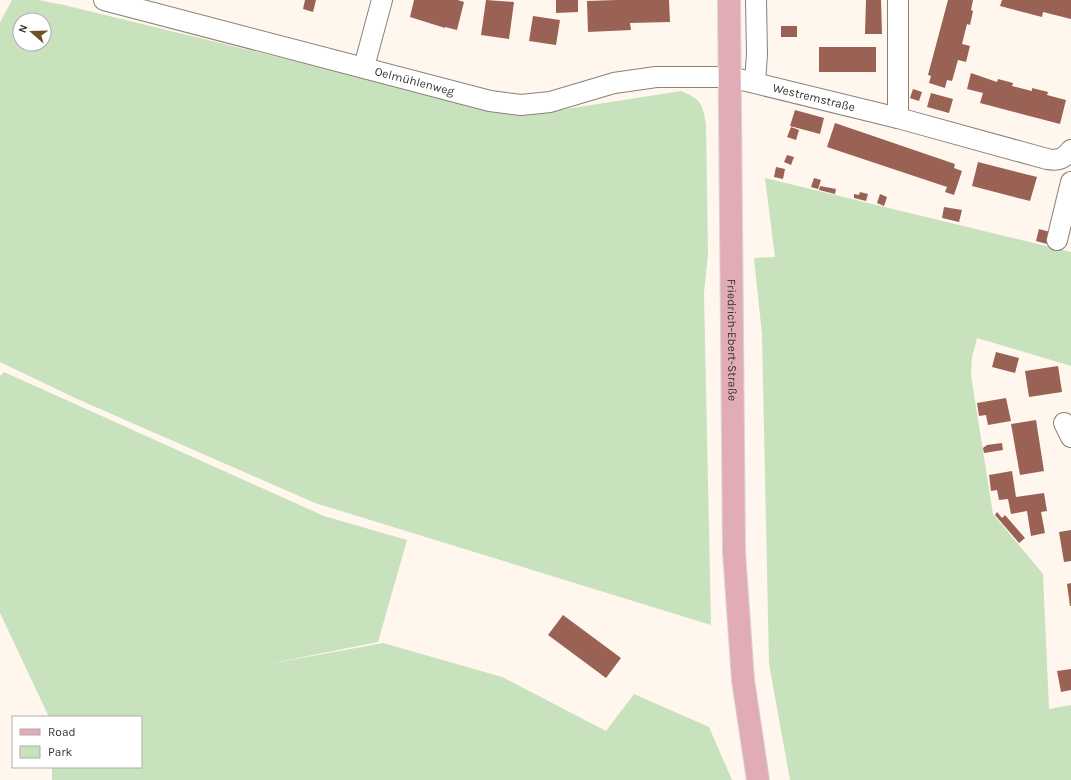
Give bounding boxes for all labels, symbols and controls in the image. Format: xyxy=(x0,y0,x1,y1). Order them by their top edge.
north arrow xyxy=(12,12,52,52)
text: N xyxy=(16,23,31,35)
street label: Oelmühlenweg xyxy=(373,64,456,98)
street label: Westremstraße xyxy=(771,81,857,114)
street label: Friedrich-Ebert-Straße xyxy=(725,279,740,401)
legend xyxy=(12,716,142,768)
text: Road xyxy=(48,725,76,739)
text: Park xyxy=(48,745,73,759)

